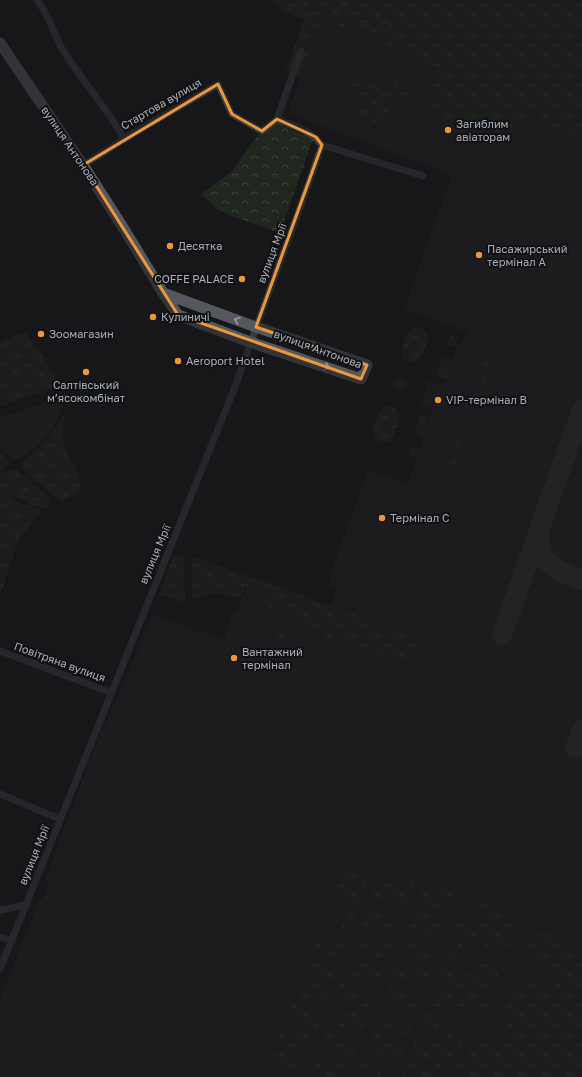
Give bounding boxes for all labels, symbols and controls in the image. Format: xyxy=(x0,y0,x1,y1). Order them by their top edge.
street label: Стартова вулиця xyxy=(118,75,203,132)
street label: вулиця Антонова xyxy=(39,104,102,188)
place label: Загиблим авіаторам xyxy=(456,117,510,143)
marker: Загиблим авіаторам xyxy=(443,125,453,135)
street label: вулиця Мрії xyxy=(254,220,289,285)
place label: Десятка xyxy=(178,239,222,252)
marker: Десятка xyxy=(165,241,175,251)
place label: Пасажирський термінал A xyxy=(487,242,567,268)
marker: Пасажирський термінал A xyxy=(474,250,484,260)
place label: COFFE PALACE xyxy=(154,272,234,285)
marker: COFFE PALACE xyxy=(237,274,247,284)
place label: Кулиничі xyxy=(161,310,210,323)
marker: Кулиничі xyxy=(148,312,158,322)
one-way arrow xyxy=(234,317,241,325)
place label: Зоомагазин xyxy=(49,327,114,340)
street label: вулиця Антонова xyxy=(272,327,364,370)
marker: Зоомагазин xyxy=(36,329,46,339)
place label: Aeroport Hotel xyxy=(186,354,265,367)
marker: Aeroport Hotel xyxy=(173,356,183,366)
one-way arrow xyxy=(323,363,330,371)
marker: Салтівський мʼясокомбінат xyxy=(81,367,91,377)
place label: Салтівський мʼясокомбінат xyxy=(47,378,126,404)
place label: VIP-термінал B xyxy=(446,393,527,406)
marker: VIP-термінал B xyxy=(433,395,443,405)
place label: Термінал C xyxy=(390,511,449,524)
marker: Термінал C xyxy=(377,513,387,523)
street label: вулиця Мрії xyxy=(136,521,173,585)
street label: Повітряна вулиця xyxy=(13,639,108,684)
place label: Вантажний термінал xyxy=(242,645,303,671)
marker: Вантажний термінал xyxy=(229,653,239,663)
street label: вулиця Мрії xyxy=(16,822,52,887)

